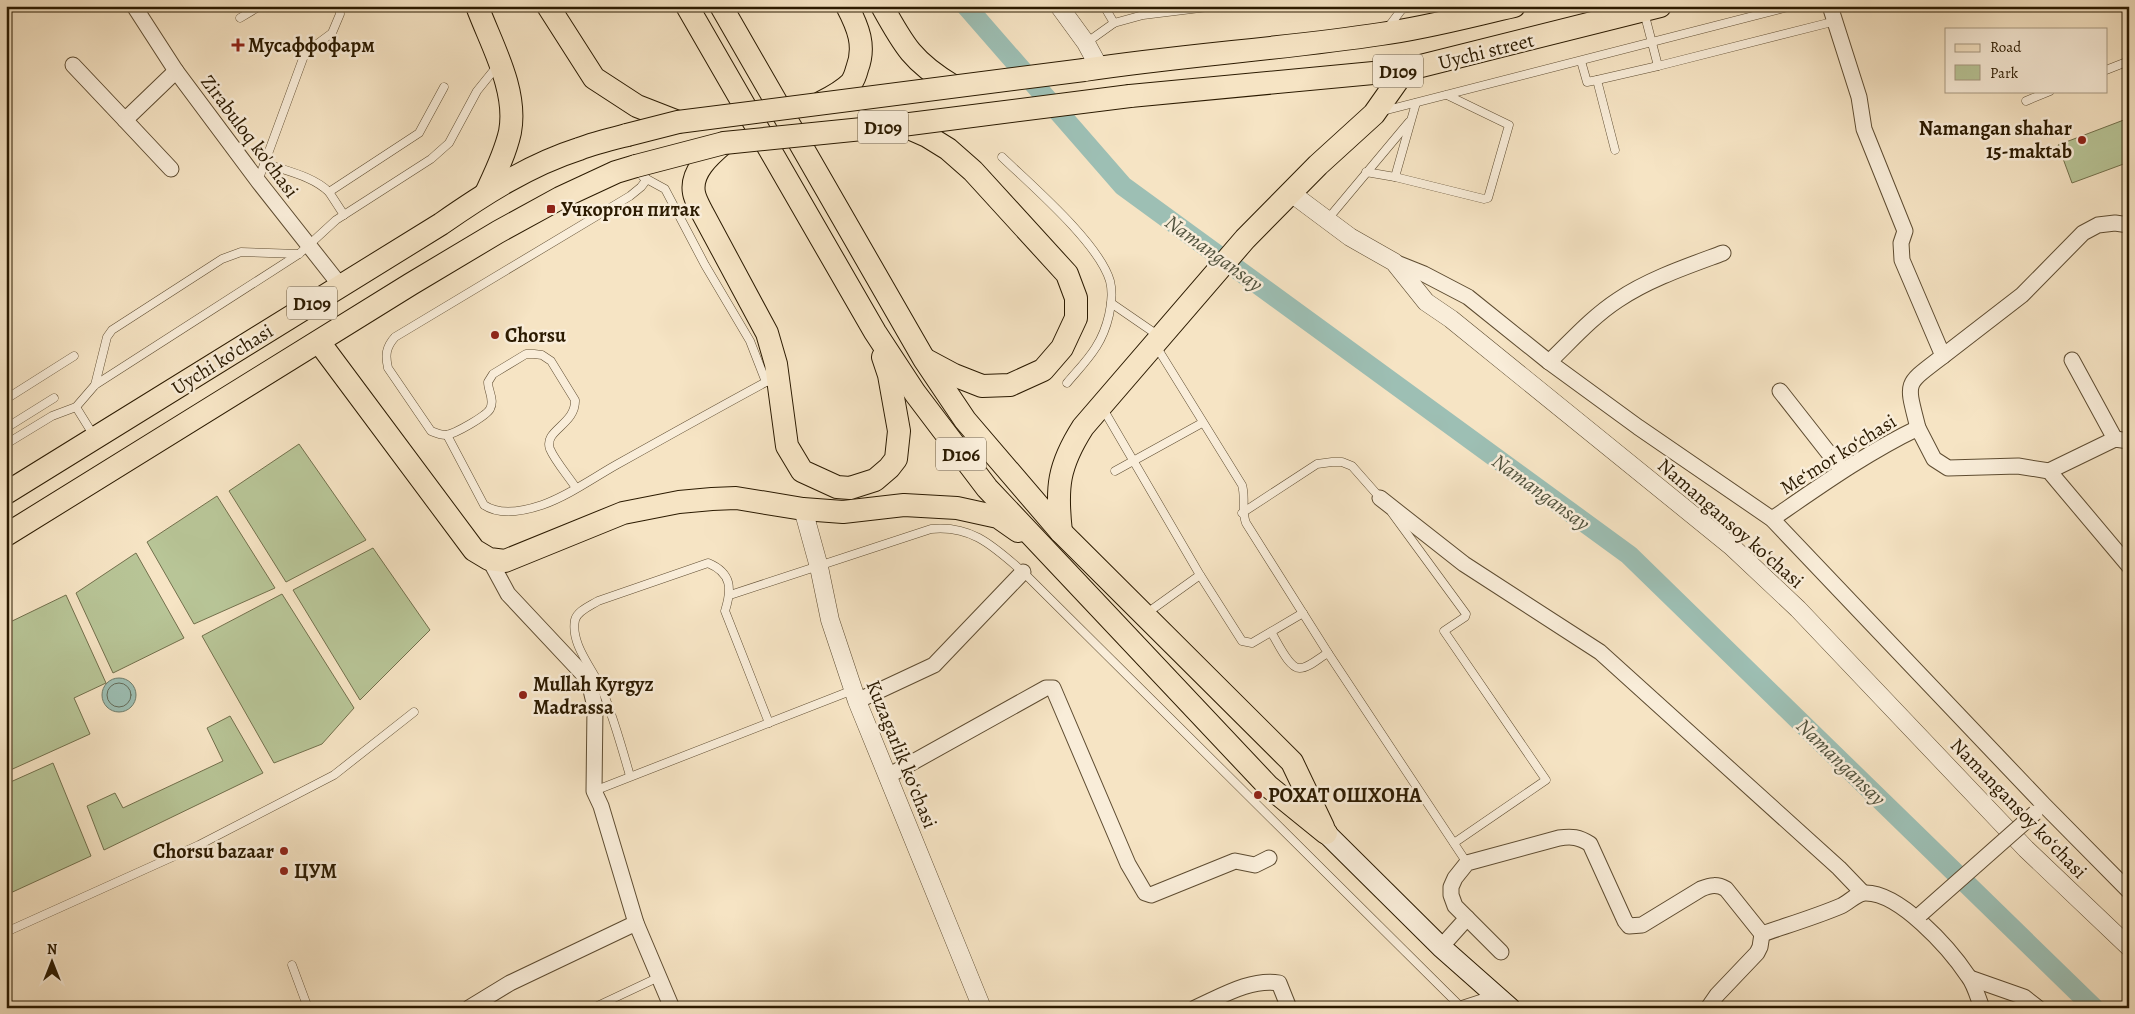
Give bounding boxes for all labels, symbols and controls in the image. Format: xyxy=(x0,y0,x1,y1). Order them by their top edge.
street label: Uychi street xyxy=(1436,26,1537,76)
legend xyxy=(1945,28,2108,92)
place label: Мусаффофарм xyxy=(248,32,375,59)
text: Road xyxy=(1990,37,2022,57)
marker: Мусаффофарм xyxy=(232,39,244,51)
road number: D109 xyxy=(1373,54,1423,88)
text: Park xyxy=(1990,63,2019,83)
street label: Zirabuloq ko'chasi xyxy=(194,69,305,203)
road number: D109 xyxy=(858,110,908,144)
place label: Namangan shahar 15-maktab xyxy=(1919,115,2072,165)
marker: Namangan shahar 15-maktab xyxy=(2076,134,2088,146)
place label: Учкоргон питак xyxy=(561,196,700,223)
marker: Учкоргон питак xyxy=(545,203,557,215)
water label: Namangansay xyxy=(1159,208,1269,298)
road number: D109 xyxy=(287,286,337,320)
street label: Uychi ko’chasi xyxy=(166,318,278,401)
place label: Chorsu xyxy=(505,322,566,349)
marker: Chorsu xyxy=(489,329,501,341)
street label: Meʻmor koʻchasi xyxy=(1775,408,1902,501)
road number: D106 xyxy=(936,438,986,470)
water label: Namangansay xyxy=(1486,447,1596,537)
street label: Namangansoy koʻchasi xyxy=(1652,452,1810,595)
place label: Mullah Kyrgyz Madrassa xyxy=(533,671,654,721)
street label: Kuzagarlik koʻchasi xyxy=(859,676,944,832)
marker: Mullah Kyrgyz Madrassa xyxy=(517,689,529,701)
water label: Namangansay xyxy=(1790,712,1892,812)
street label: Namangansoy koʻchasi xyxy=(1944,732,2093,885)
place label: РОХАТ ОШХОНА xyxy=(1268,782,1422,809)
marker: РОХАТ ОШХОНА xyxy=(1252,789,1264,801)
place label: Chorsu bazaar xyxy=(153,838,274,865)
marker: Chorsu bazaar xyxy=(278,845,290,857)
place label: ЦУМ xyxy=(294,858,337,885)
marker: ЦУМ xyxy=(278,865,290,877)
north arrow xyxy=(28,936,78,986)
text: N xyxy=(47,940,57,959)

